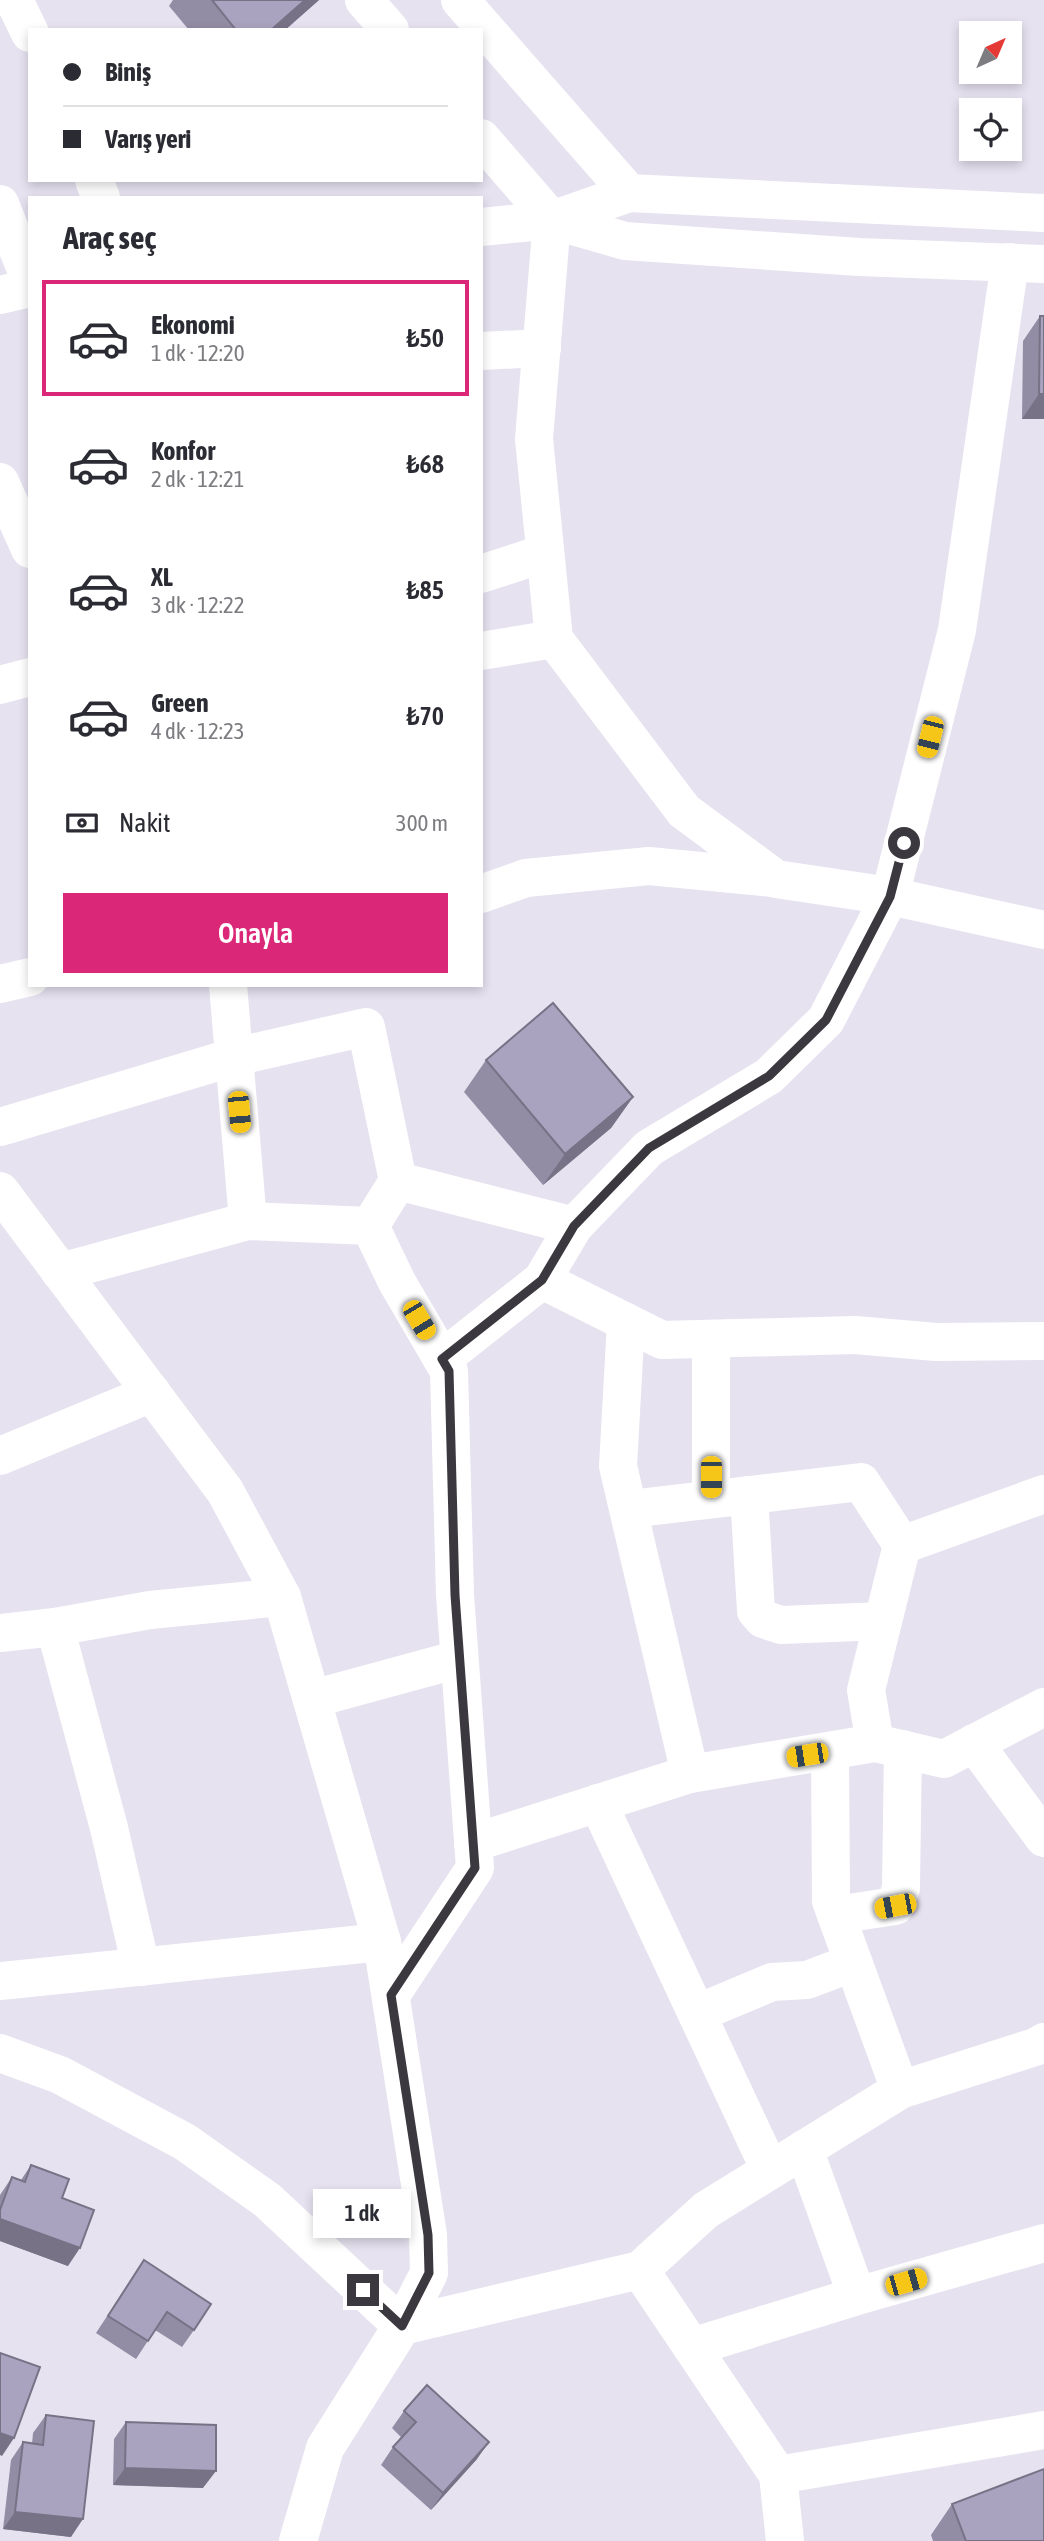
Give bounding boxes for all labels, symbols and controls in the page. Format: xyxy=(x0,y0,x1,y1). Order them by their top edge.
north arrow xyxy=(959,21,1022,84)
map controls xyxy=(959,21,1022,161)
text: Biniş xyxy=(105,57,151,87)
button: locate xyxy=(959,98,1022,161)
text: Varış yeri xyxy=(105,124,191,154)
text: Araç seç xyxy=(63,219,156,256)
icon: car xyxy=(67,307,130,370)
text: Ekonomi xyxy=(151,310,235,340)
text: ₺50 xyxy=(407,323,444,353)
text: 1 dk · 12:20 xyxy=(151,340,245,366)
icon: car xyxy=(67,433,130,496)
text: Konfor xyxy=(151,436,215,466)
text: ₺68 xyxy=(407,449,444,479)
text: 2 dk · 12:21 xyxy=(151,466,245,492)
icon: car xyxy=(67,559,130,622)
text: XL xyxy=(151,562,173,592)
text: ₺85 xyxy=(407,575,444,605)
text: 3 dk · 12:22 xyxy=(151,592,245,618)
icon: car xyxy=(67,685,130,748)
text: Green xyxy=(151,688,209,718)
text: ₺70 xyxy=(407,701,444,731)
car xyxy=(915,714,946,760)
text: 4 dk · 12:23 xyxy=(151,718,245,744)
icon: cash xyxy=(63,804,101,842)
text: Nakit xyxy=(119,808,171,838)
text: 300 m xyxy=(396,810,448,836)
route start xyxy=(888,827,920,859)
button: Onayla xyxy=(63,893,448,973)
car xyxy=(227,1090,252,1134)
car xyxy=(400,1297,439,1343)
car xyxy=(701,1456,722,1498)
car xyxy=(785,1741,830,1769)
car xyxy=(873,1892,918,1920)
callout: 1 dk xyxy=(314,2188,412,2238)
text: 1 dk xyxy=(345,2200,379,2226)
car xyxy=(883,2266,930,2298)
route end xyxy=(347,2274,379,2306)

